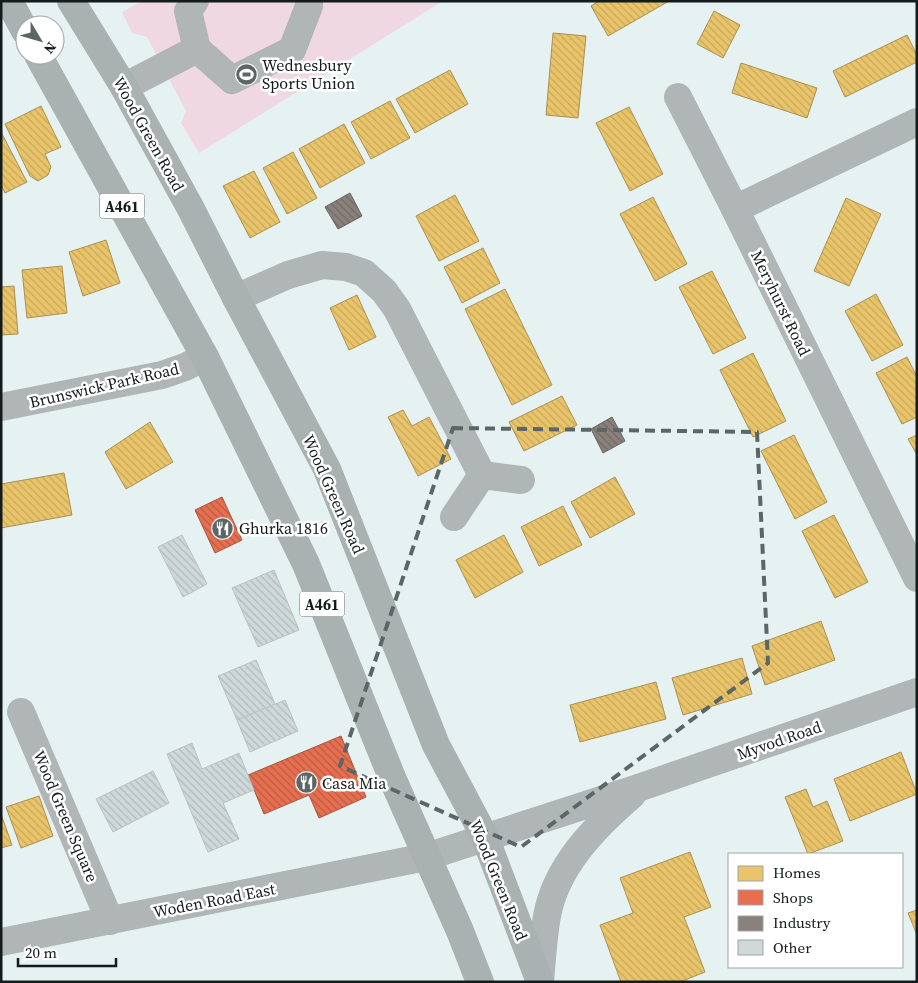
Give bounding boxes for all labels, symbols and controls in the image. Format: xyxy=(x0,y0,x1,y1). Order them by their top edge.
north arrow xyxy=(15,15,65,65)
text: N xyxy=(39,38,61,58)
place label: Wednesbury Sports Union xyxy=(262,54,355,94)
sports icon: Wednesbury Sports Union xyxy=(234,62,258,86)
street label: Wood Green Road xyxy=(108,73,190,195)
road number: A461 xyxy=(100,194,144,218)
street label: Meryhurst Road xyxy=(746,247,816,359)
street label: Brunswick Park Road xyxy=(27,357,181,413)
street label: Wood Green Road xyxy=(298,431,370,557)
restaurant icon: Ghurka 1816 xyxy=(211,516,235,540)
place label: Ghurka 1816 xyxy=(239,517,328,539)
road number: A461 xyxy=(300,592,344,616)
street label: Myvod Road xyxy=(734,715,824,765)
street label: Wood Green Square xyxy=(28,747,104,885)
restaurant icon: Casa Mia xyxy=(294,771,318,795)
place label: Casa Mia xyxy=(322,772,387,794)
street label: Wood Green Road xyxy=(465,816,533,944)
legend xyxy=(728,853,903,968)
text: Homes xyxy=(773,862,820,883)
street label: Woden Road East xyxy=(151,877,278,923)
text: Shops xyxy=(773,887,813,908)
text: Industry xyxy=(773,912,831,933)
scale bar xyxy=(18,936,115,968)
text: Other xyxy=(773,937,812,958)
text: 20 m xyxy=(25,942,57,963)

